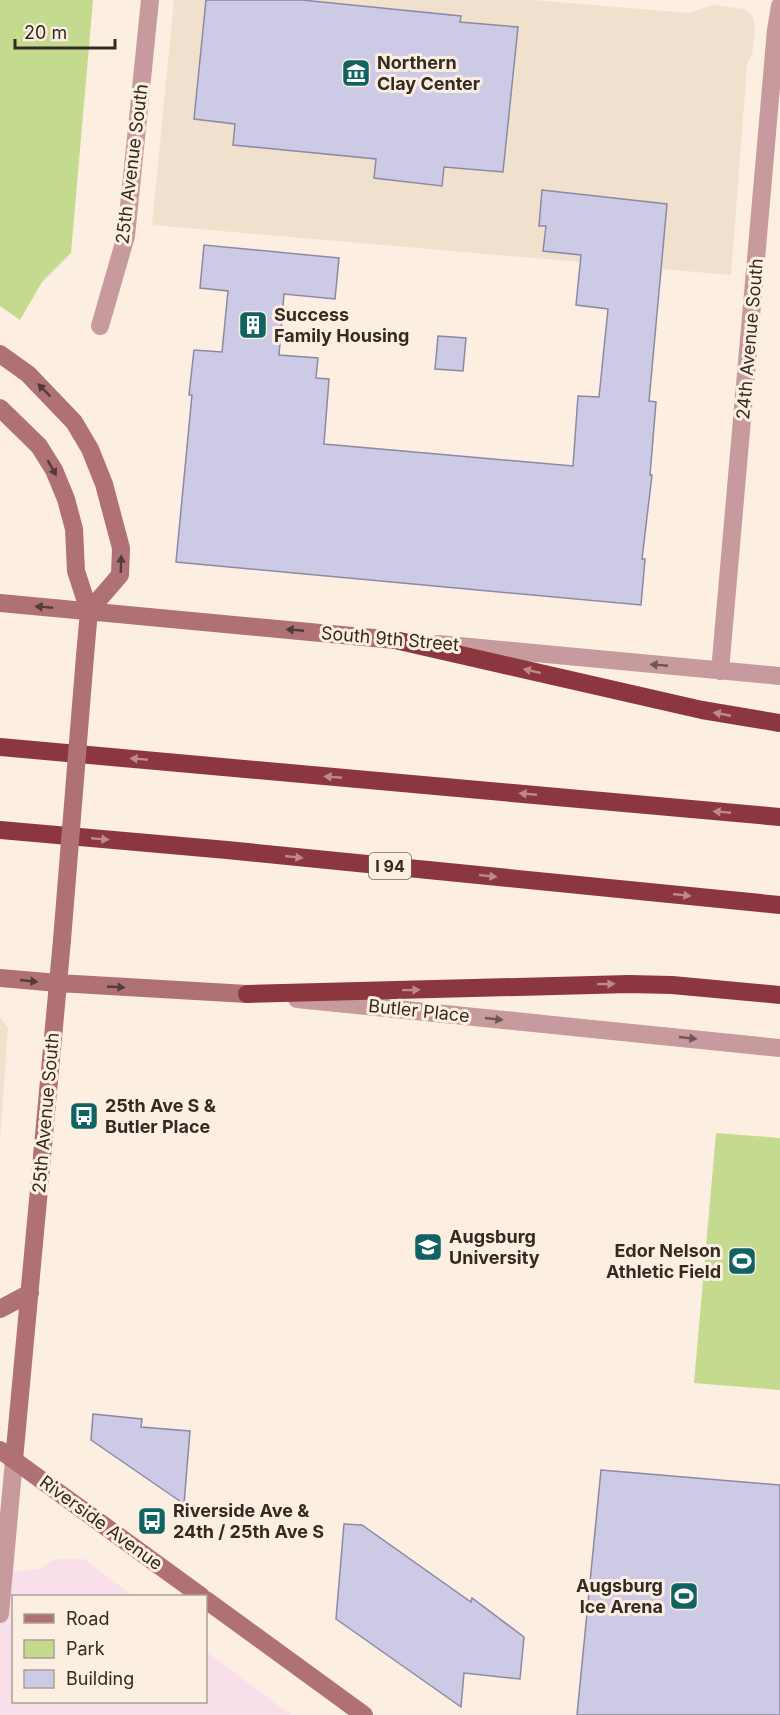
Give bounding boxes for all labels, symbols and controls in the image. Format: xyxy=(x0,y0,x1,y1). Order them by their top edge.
scale bar xyxy=(15,12,116,50)
text: 20 m xyxy=(24,22,67,43)
place label: Northern Clay Center xyxy=(377,52,480,94)
museum icon: Northern Clay Center xyxy=(340,57,372,89)
street label: 25th Avenue South xyxy=(111,83,152,245)
street label: 24th Avenue South xyxy=(732,257,767,420)
place label: Success Family Housing xyxy=(274,304,409,346)
building icon: Success Family Housing xyxy=(237,309,269,341)
one-way arrow xyxy=(38,384,52,398)
one-way arrow xyxy=(46,459,56,476)
one-way arrow xyxy=(116,555,125,574)
one-way arrow xyxy=(35,602,54,612)
street label: South 9th Street xyxy=(320,622,460,655)
one-way arrow xyxy=(285,625,304,635)
one-way arrow xyxy=(649,660,668,670)
one-way arrow xyxy=(523,666,541,676)
one-way arrow xyxy=(713,709,732,718)
one-way arrow xyxy=(130,754,149,764)
one-way arrow xyxy=(324,772,343,782)
one-way arrow xyxy=(518,789,537,799)
one-way arrow xyxy=(712,807,731,816)
one-way arrow xyxy=(91,834,110,844)
one-way arrow xyxy=(285,852,304,862)
road number: I 94 xyxy=(369,853,411,879)
one-way arrow xyxy=(479,871,498,881)
one-way arrow xyxy=(673,890,692,900)
one-way arrow xyxy=(19,976,38,986)
one-way arrow xyxy=(596,980,615,989)
one-way arrow xyxy=(106,982,125,991)
one-way arrow xyxy=(401,985,420,994)
street label: Butler Place xyxy=(367,995,471,1026)
one-way arrow xyxy=(484,1014,503,1024)
street label: 25th Avenue South xyxy=(28,1032,63,1194)
one-way arrow xyxy=(678,1033,697,1043)
place label: 25th Ave S & Butler Place xyxy=(105,1095,216,1137)
bus stop icon: 25th Ave S & Butler Place xyxy=(68,1100,100,1132)
place label: Augsburg University xyxy=(449,1226,540,1268)
school or university icon: Augsburg University xyxy=(412,1231,444,1263)
place label: Edor Nelson Athletic Field xyxy=(606,1240,721,1282)
sports icon: Edor Nelson Athletic Field xyxy=(726,1245,758,1277)
street label: Riverside Avenue xyxy=(36,1471,167,1574)
place label: Riverside Ave & 24th / 25th Ave S xyxy=(173,1500,324,1542)
bus stop icon: Riverside Ave & 24th / 25th Ave S xyxy=(136,1505,168,1537)
place label: Augsburg Ice Arena xyxy=(576,1575,663,1617)
sports icon: Augsburg Ice Arena xyxy=(668,1580,700,1612)
legend xyxy=(12,1595,207,1703)
text: Road xyxy=(66,1608,109,1629)
text: Park xyxy=(66,1638,105,1659)
text: Building xyxy=(66,1668,134,1689)

